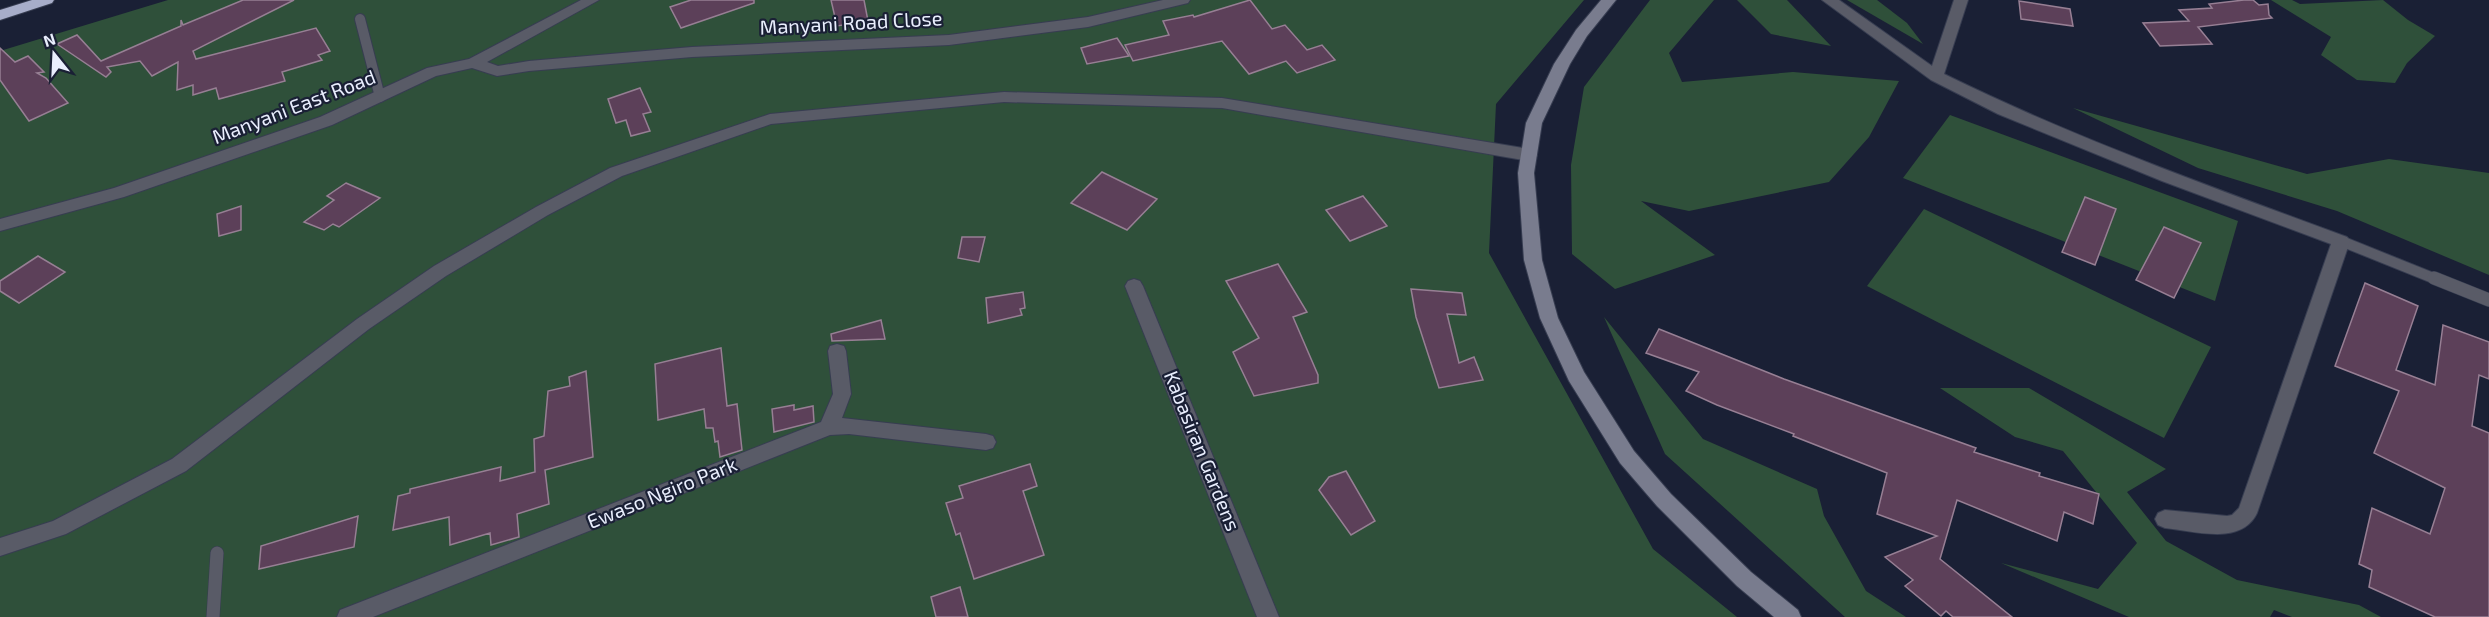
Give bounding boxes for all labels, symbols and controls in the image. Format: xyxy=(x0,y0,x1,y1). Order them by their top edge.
street label: Manyani Road Close xyxy=(759,5,943,39)
north arrow xyxy=(24,24,84,84)
text: N xyxy=(41,28,58,50)
street label: Manyani East Road xyxy=(209,64,379,148)
street label: Kabasiran Gardens xyxy=(1160,367,1246,534)
street label: Ewaso Ngiro Park xyxy=(583,451,740,533)

